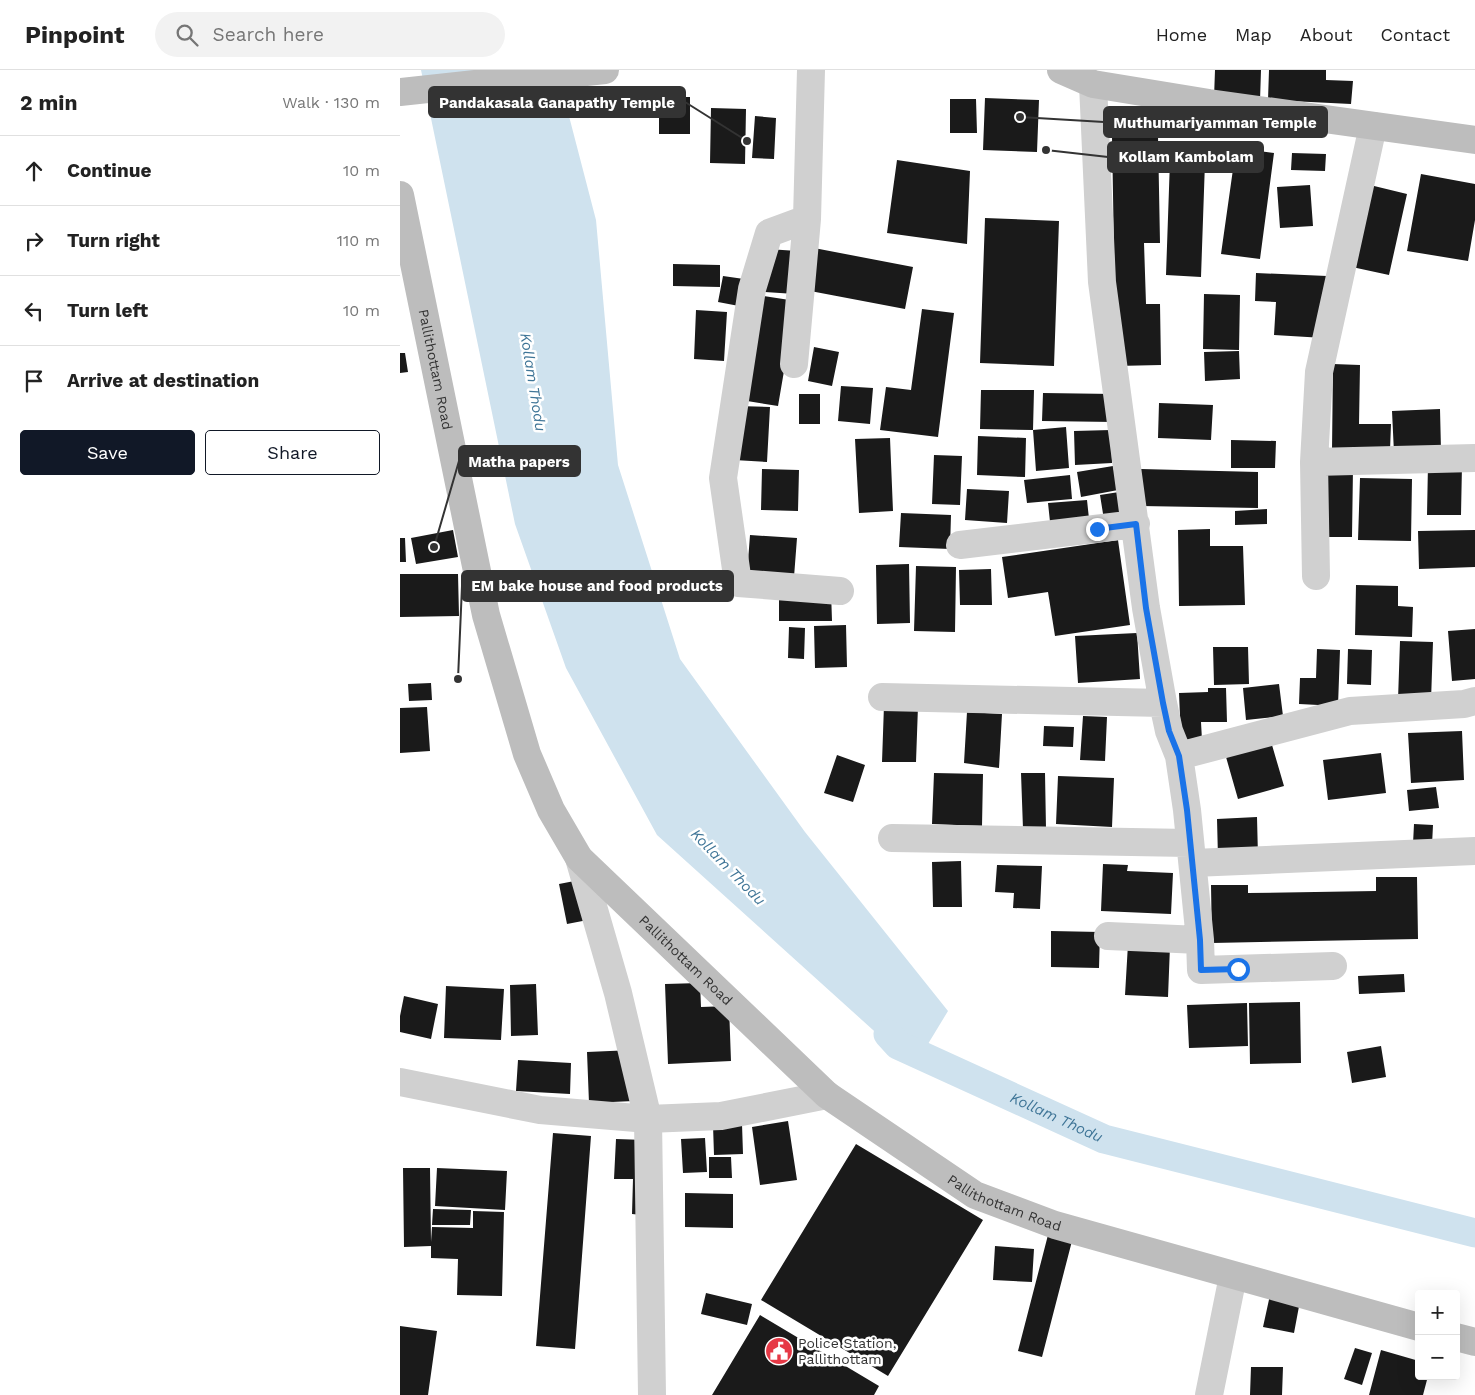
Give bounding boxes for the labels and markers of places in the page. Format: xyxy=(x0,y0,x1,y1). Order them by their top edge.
callout: Pandakasala Ganapathy Temple xyxy=(429,87,685,117)
callout: Muthumariyamman Temple xyxy=(1104,107,1327,137)
callout: Kollam Kambolam xyxy=(1108,142,1263,172)
callout: Matha papers xyxy=(459,446,580,476)
callout: EM bake house and food products xyxy=(462,571,733,601)
place label: Police Station, Pallithottam xyxy=(798,1335,896,1367)
public building icon: Police Station, Pallithottam xyxy=(764,1336,794,1366)

